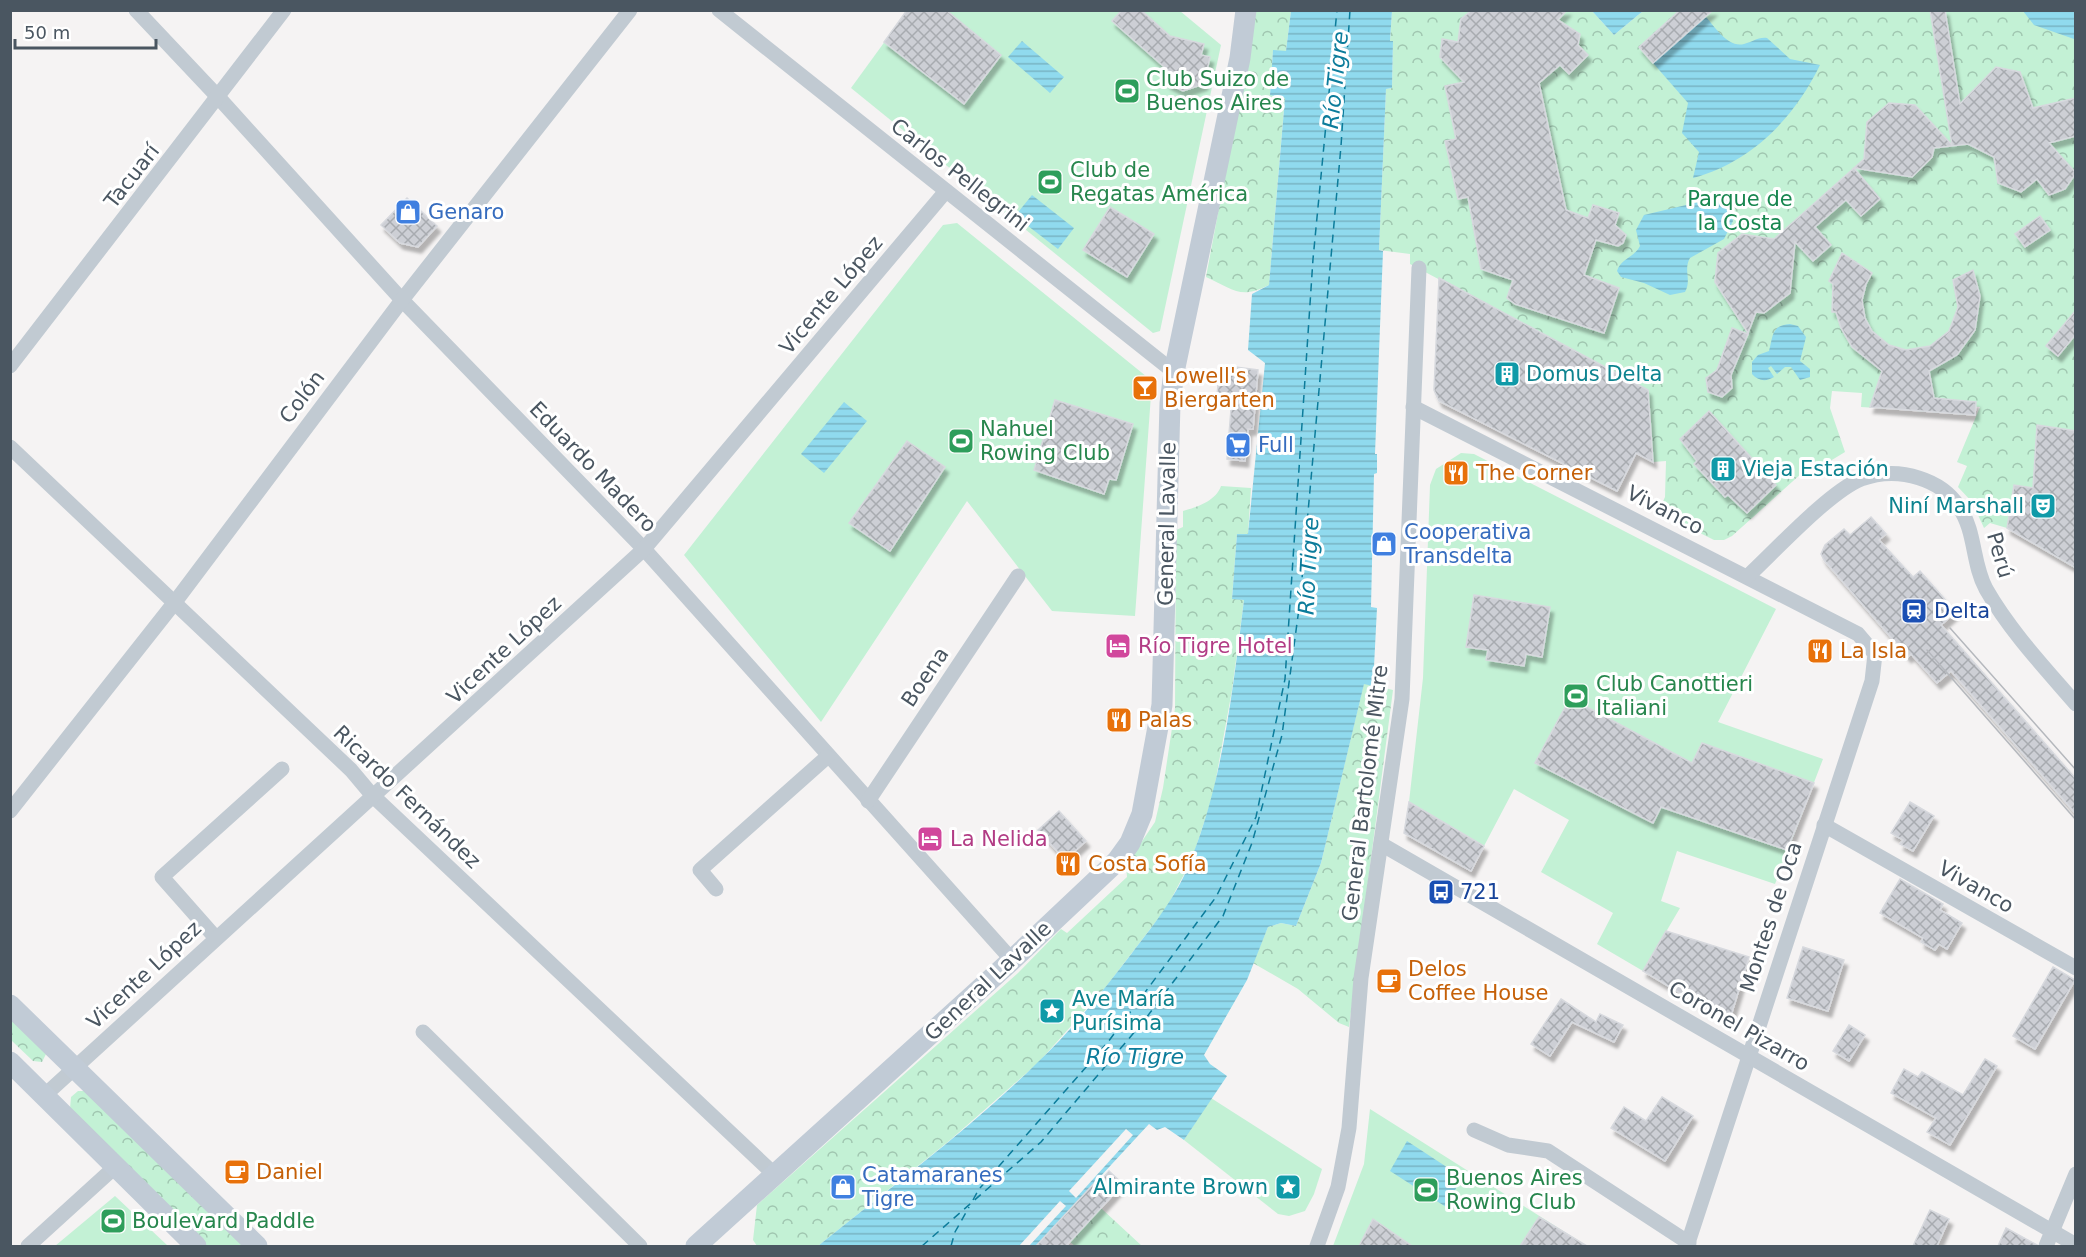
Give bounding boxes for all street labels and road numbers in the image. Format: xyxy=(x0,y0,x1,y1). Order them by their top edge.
street label: Carlos Pellegrini xyxy=(886,114,1034,236)
street label: Tacuarí xyxy=(99,138,165,213)
street label: Vicente López xyxy=(775,231,887,359)
street label: Colón xyxy=(275,366,329,428)
street label: Eduardo Madero xyxy=(525,397,661,537)
street label: General Lavalle xyxy=(1154,442,1180,606)
street label: Vivanco xyxy=(1623,481,1707,539)
street label: Perú xyxy=(1982,529,2018,581)
street label: Vicente López xyxy=(442,591,566,709)
street label: Boena xyxy=(896,643,954,711)
street label: General Bartolomé Mitre xyxy=(1337,663,1393,923)
street label: Ricardo Fernández xyxy=(329,721,485,873)
street label: Montes de Oca xyxy=(1735,839,1807,995)
street label: Vivanco xyxy=(1934,856,2018,918)
street label: Vicente López xyxy=(82,916,206,1034)
street label: General Lavalle xyxy=(920,916,1056,1046)
street label: Coronel Pizarro xyxy=(1664,976,1814,1076)

